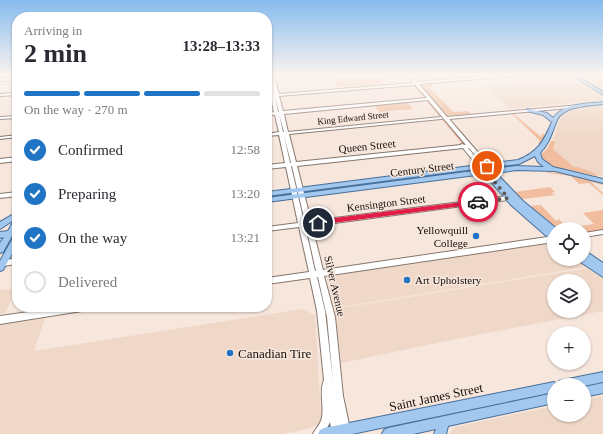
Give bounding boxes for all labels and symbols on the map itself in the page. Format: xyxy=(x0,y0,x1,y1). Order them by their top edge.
street label: King Edward Street xyxy=(317,109,390,127)
street label: Queen Street xyxy=(338,137,396,155)
pin xyxy=(470,149,504,183)
street label: Century Street xyxy=(390,159,454,179)
courier xyxy=(458,182,498,222)
street label: Kensington Street xyxy=(346,192,426,214)
pin xyxy=(301,206,335,240)
place label: Yellowquill College xyxy=(417,224,468,249)
marker: Yellowquill College xyxy=(471,231,481,241)
street label: Silver Avenue xyxy=(322,255,348,318)
place label: Art Upholstery xyxy=(415,274,482,286)
marker: Art Upholstery xyxy=(402,275,412,285)
place label: Canadian Tire xyxy=(238,346,312,361)
marker: Canadian Tire xyxy=(225,348,235,358)
street label: Saint James Street xyxy=(388,380,485,414)

